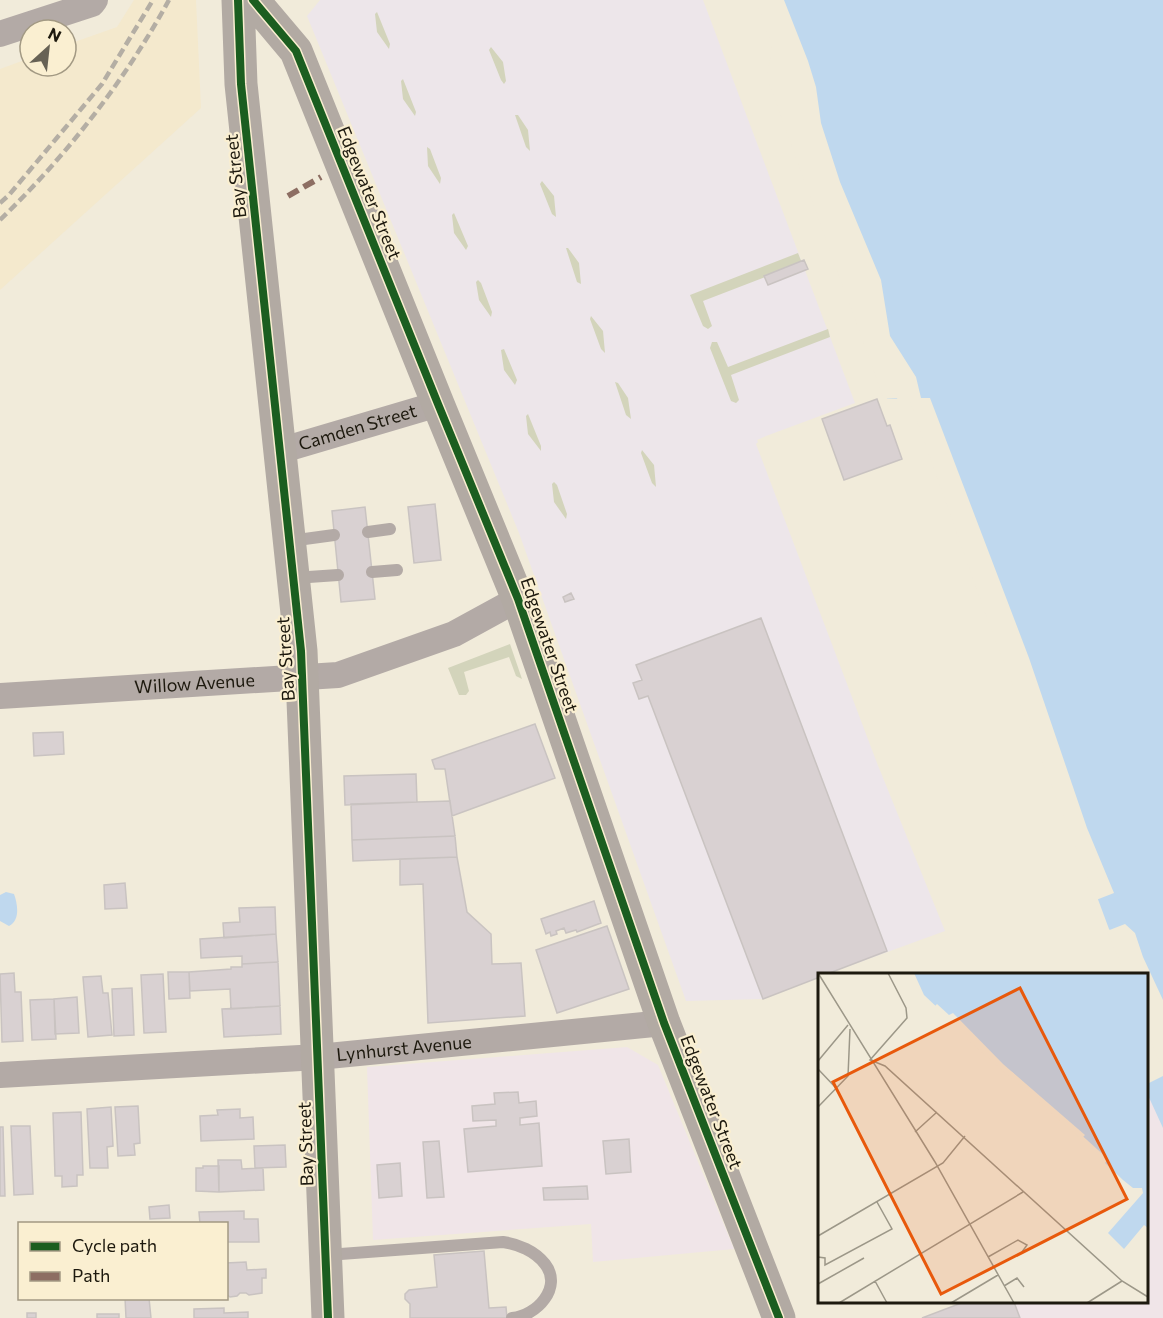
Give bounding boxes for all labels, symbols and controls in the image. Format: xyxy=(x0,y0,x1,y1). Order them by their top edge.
north arrow xyxy=(18,18,78,78)
text: N xyxy=(45,23,65,45)
street label: Edgewater Street xyxy=(333,123,407,262)
street label: Bay Street xyxy=(220,133,250,219)
street label: Camden Street xyxy=(296,399,419,455)
street label: Edgewater Street xyxy=(516,574,583,715)
street label: Bay Street xyxy=(271,616,299,702)
street label: Willow Avenue xyxy=(134,668,255,698)
inset map xyxy=(818,973,1148,1303)
street label: Lynhurst Avenue xyxy=(335,1030,473,1065)
street label: Edgewater Street xyxy=(676,1031,748,1172)
street label: Bay Street xyxy=(293,1101,317,1187)
legend xyxy=(18,1222,228,1300)
text: Cycle path xyxy=(72,1234,157,1256)
text: Path xyxy=(72,1264,110,1286)

